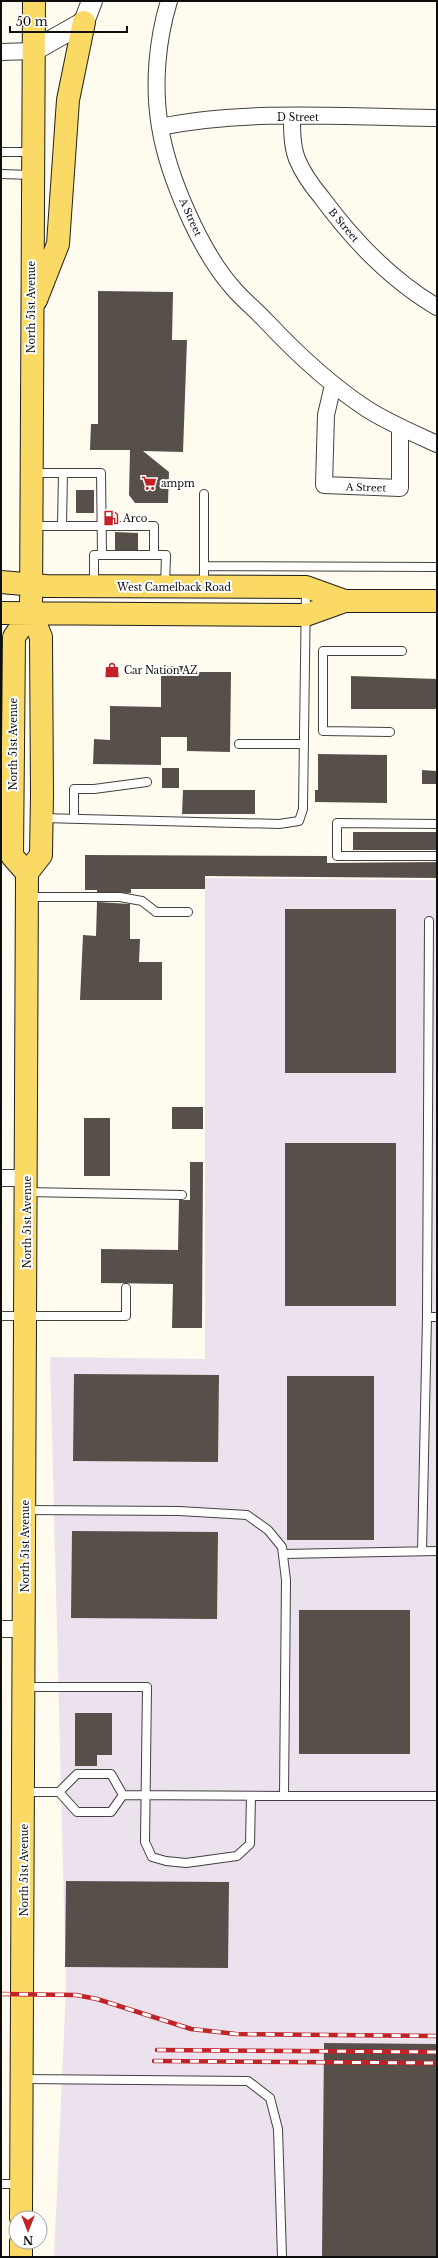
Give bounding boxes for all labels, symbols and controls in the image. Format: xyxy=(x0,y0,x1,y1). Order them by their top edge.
scale bar xyxy=(10,8,127,34)
text: 50 m xyxy=(16,14,48,29)
street label: D Street xyxy=(277,111,319,124)
street label: A Street xyxy=(176,195,205,238)
street label: B Street xyxy=(326,206,362,245)
street label: North 51st Avenue xyxy=(25,260,38,353)
supermarket icon: ampm xyxy=(140,474,158,492)
place label: ampm xyxy=(161,477,195,490)
street label: A Street xyxy=(345,480,387,495)
fuel station icon: Arco xyxy=(102,509,120,527)
place label: Arco xyxy=(122,512,148,525)
street label: West Camelback Road xyxy=(116,581,231,594)
shop icon: Car Nation AZ xyxy=(103,661,121,679)
place label: Car Nation AZ xyxy=(124,664,198,677)
street label: North 51st Avenue xyxy=(7,697,20,790)
street label: North 51st Avenue xyxy=(21,1175,34,1268)
street label: North 51st Avenue xyxy=(19,1499,32,1592)
street label: North 51st Avenue xyxy=(18,1823,31,1916)
north arrow xyxy=(8,2210,48,2250)
text: N xyxy=(22,2233,33,2247)

